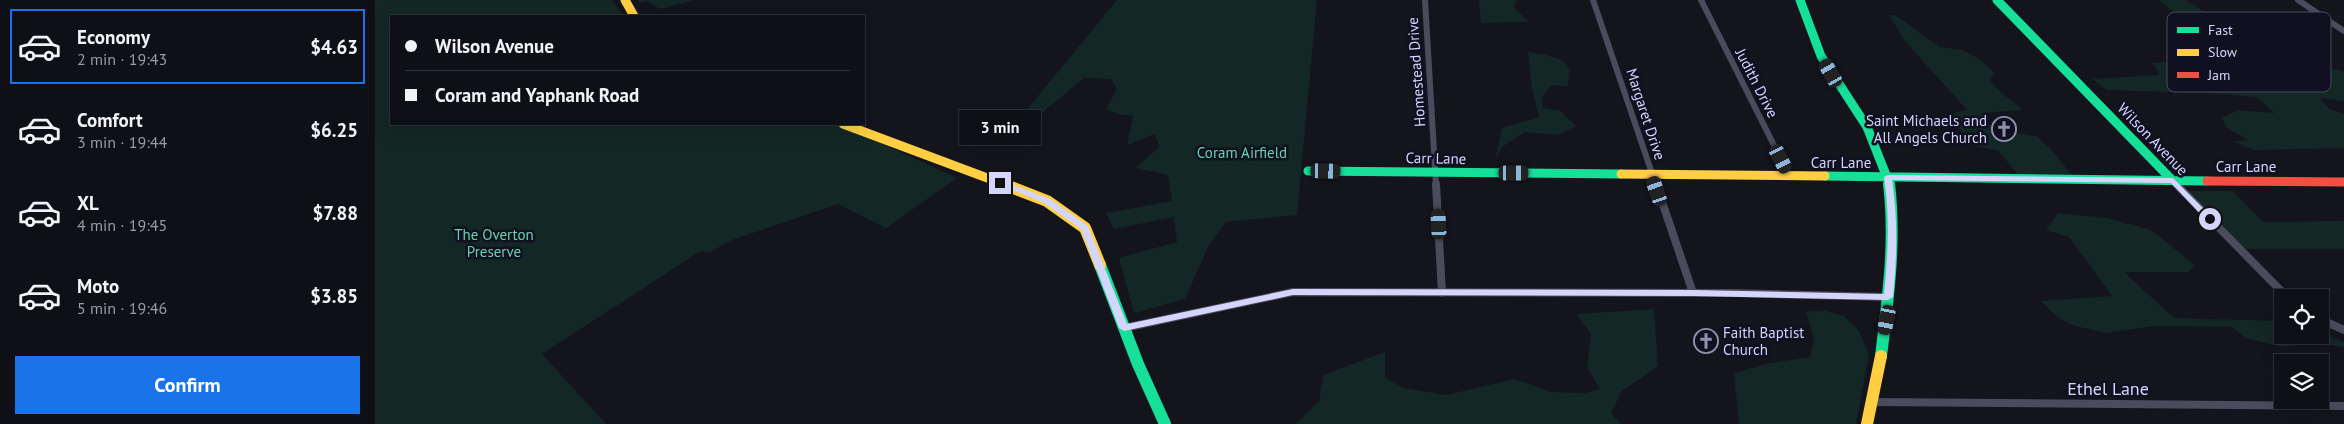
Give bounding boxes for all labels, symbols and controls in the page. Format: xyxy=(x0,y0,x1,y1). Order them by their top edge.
legend xyxy=(2167,12,2331,92)
street label: Homestead Drive xyxy=(1403,17,1429,127)
text: Fast xyxy=(2208,21,2233,39)
icon: car xyxy=(17,24,62,69)
text: Economy xyxy=(77,25,150,49)
text: Wilson Avenue xyxy=(435,34,554,58)
text: $4.63 xyxy=(310,35,358,59)
text: Slow xyxy=(2208,43,2238,61)
street label: Judith Drive xyxy=(1731,44,1783,121)
text: 2 min · 19:43 xyxy=(77,49,167,69)
car xyxy=(1817,56,1844,90)
street label: Margaret Drive xyxy=(1622,66,1670,162)
text: Jam xyxy=(2207,66,2230,84)
text: Coram and Yaphank Road xyxy=(435,83,639,107)
street label: Wilson Avenue xyxy=(2114,99,2192,179)
icon: car xyxy=(17,107,62,152)
text: Comfort xyxy=(77,108,143,132)
callout: 3 min xyxy=(959,110,1041,146)
place label: Saint Michaels and All Angels Church xyxy=(1866,111,1987,147)
church icon: Saint Michaels and All Angels Church xyxy=(1991,116,2017,142)
text: 3 min xyxy=(980,117,1020,137)
text: $6.25 xyxy=(310,118,358,142)
text: 3 min · 19:44 xyxy=(77,132,167,152)
car xyxy=(1767,142,1794,176)
park label: Coram Airfield xyxy=(1197,143,1287,162)
street label: Carr Lane xyxy=(1405,148,1467,168)
street label: Carr Lane xyxy=(1811,153,1871,172)
street label: Carr Lane xyxy=(2216,157,2276,176)
car xyxy=(1310,163,1341,179)
car xyxy=(1499,166,1529,181)
route end xyxy=(989,172,1011,194)
car xyxy=(1645,174,1668,208)
icon: car xyxy=(17,190,62,235)
text: XL xyxy=(77,191,99,215)
text: $7.88 xyxy=(312,201,358,225)
route start xyxy=(2199,208,2221,230)
car xyxy=(1430,209,1447,239)
text: 4 min · 19:45 xyxy=(77,215,167,235)
park label: The Overton Preserve xyxy=(454,225,534,261)
icon: car xyxy=(17,273,62,318)
text: Moto xyxy=(77,274,119,298)
text: $3.85 xyxy=(310,284,358,308)
map controls xyxy=(2274,289,2329,409)
button: locate xyxy=(2274,289,2329,344)
text: 5 min · 19:46 xyxy=(77,298,167,318)
car xyxy=(1876,304,1897,336)
place label: Faith Baptist Church xyxy=(1723,323,1804,359)
church icon: Faith Baptist Church xyxy=(1693,328,1719,354)
button: layers xyxy=(2274,354,2329,409)
button: Confirm xyxy=(15,356,360,414)
street label: Ethel Lane xyxy=(2067,377,2149,400)

